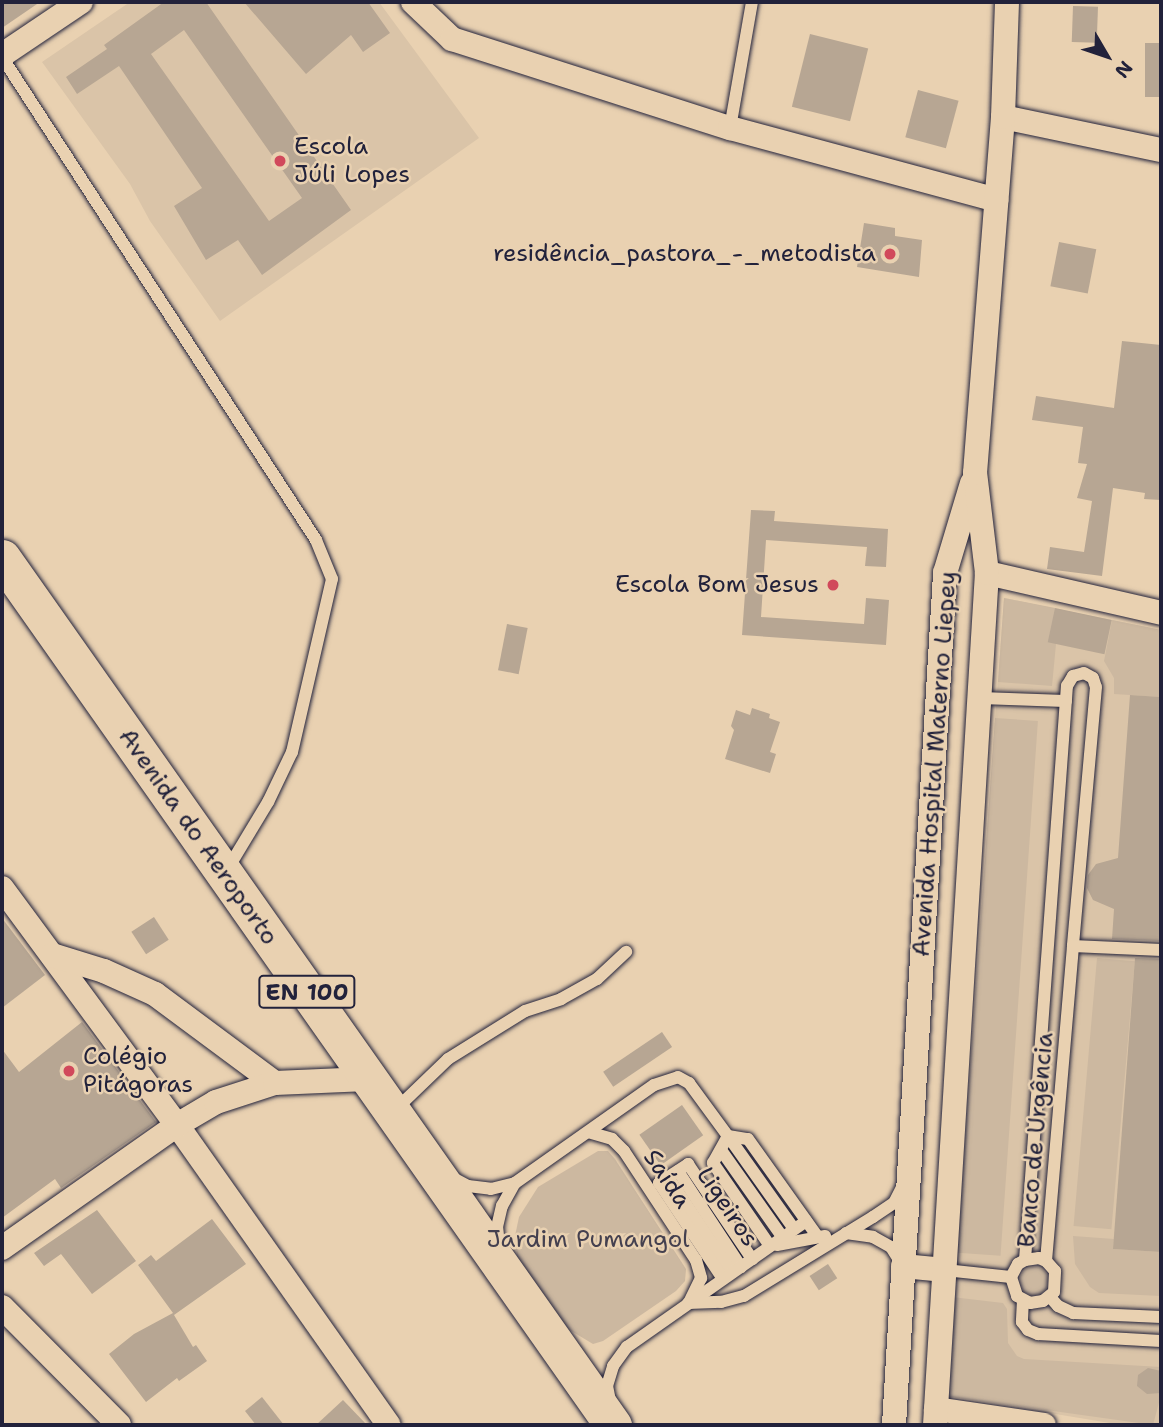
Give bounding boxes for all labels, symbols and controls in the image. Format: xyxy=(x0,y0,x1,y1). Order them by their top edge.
north arrow xyxy=(1072,21,1142,91)
text: N xyxy=(1109,56,1138,83)
place label: Escola Júli Lopes xyxy=(294,133,410,189)
marker: Escola Júli Lopes xyxy=(272,153,288,169)
place label: residência_pastora_-_metodista xyxy=(493,240,876,268)
marker: residência_pastora_-_metodista xyxy=(882,246,898,262)
street label: Avenida Hospital Materno Liepey xyxy=(907,570,963,958)
place label: Escola Bom Jesus xyxy=(615,571,819,599)
marker: Escola Bom Jesus xyxy=(825,577,841,593)
street label: Avenida do Aeroporto xyxy=(112,723,284,951)
road number: EN 100 xyxy=(258,973,356,1012)
street label: Banco de Urgência xyxy=(1012,1031,1060,1249)
place label: Colégio Pitágoras xyxy=(83,1043,193,1099)
marker: Colégio Pitágoras xyxy=(61,1063,77,1079)
street label: Saída xyxy=(637,1144,697,1214)
street label: Ligeiros xyxy=(690,1162,764,1252)
park label: Jardim Pumangol xyxy=(486,1226,690,1254)

